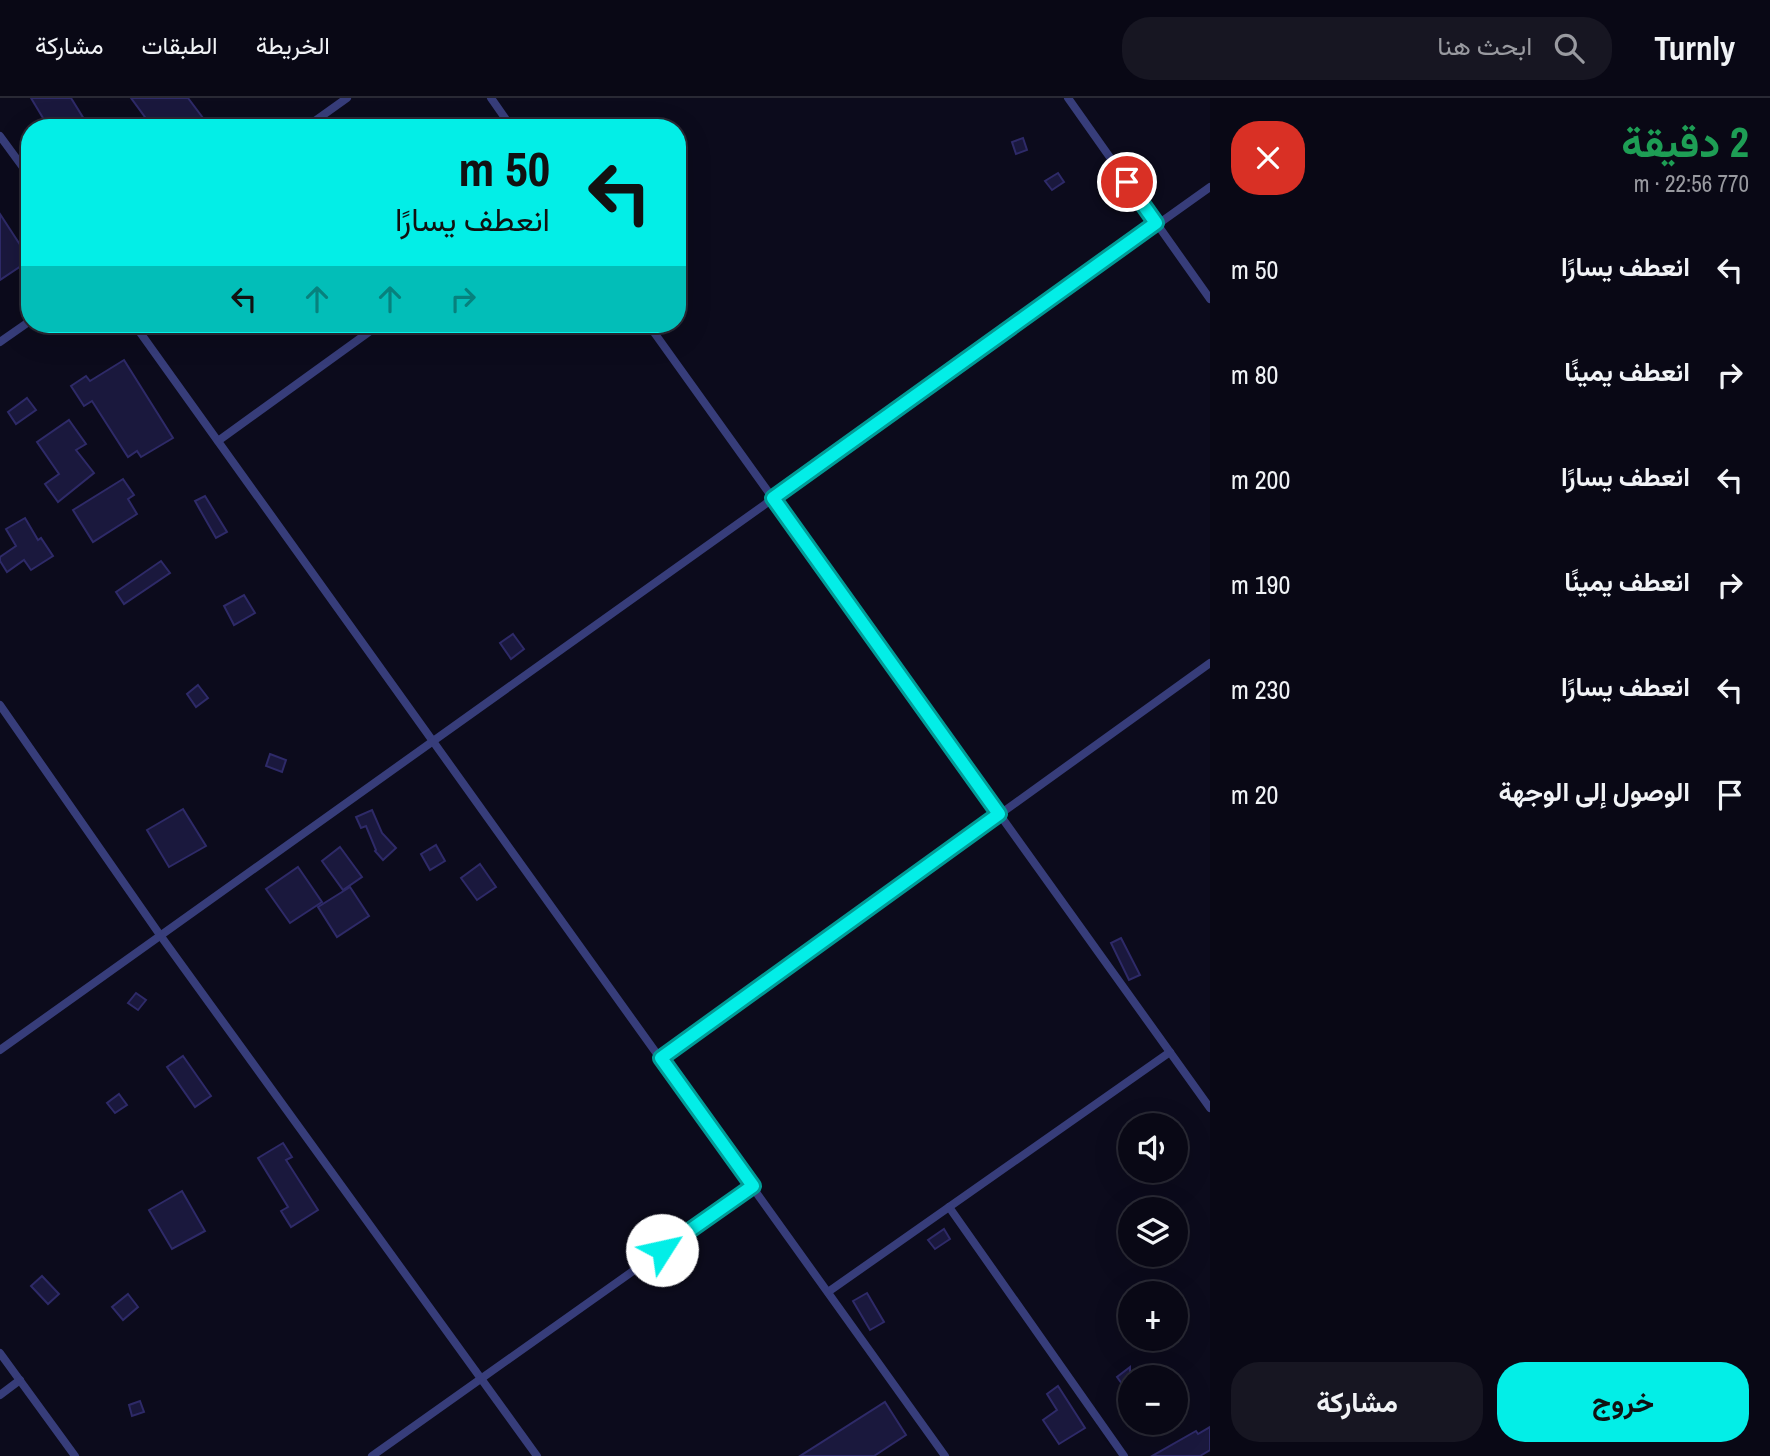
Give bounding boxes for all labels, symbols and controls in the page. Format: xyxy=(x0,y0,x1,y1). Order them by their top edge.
search box xyxy=(1122,17,1612,80)
text: Turnly xyxy=(1654,26,1735,70)
text: ابحث هنا xyxy=(1437,28,1532,63)
text: مشاركة xyxy=(35,29,103,61)
text: الطبقات xyxy=(141,29,218,61)
text: الخريطة xyxy=(256,29,330,61)
icon: search xyxy=(1550,29,1588,67)
text: 2 دقيقة xyxy=(1621,114,1749,170)
button: close xyxy=(1231,121,1305,195)
text: 50 m xyxy=(458,135,550,201)
icon: left xyxy=(574,147,665,238)
pin xyxy=(1097,152,1157,212)
icon: arrive xyxy=(1108,163,1146,201)
text: 770 m · 22:56 xyxy=(1634,168,1749,199)
text: انعطف يسارًا xyxy=(395,198,550,241)
text: انعطف يسارًا xyxy=(1561,249,1690,284)
icon: left xyxy=(1711,251,1749,289)
text: 50 m xyxy=(1231,252,1278,287)
icon: left xyxy=(225,280,263,318)
icon: ahead xyxy=(298,280,336,318)
icon: ahead xyxy=(371,280,409,318)
icon: right xyxy=(444,280,482,318)
text: انعطف يمينًا xyxy=(1564,354,1690,389)
icon: right xyxy=(1711,356,1749,394)
text: 80 m xyxy=(1231,357,1278,392)
text: انعطف يسارًا xyxy=(1561,459,1690,494)
icon: left xyxy=(1711,461,1749,499)
text: 200 m xyxy=(1231,462,1290,497)
text: انعطف يمينًا xyxy=(1564,564,1690,599)
icon: right xyxy=(1711,566,1749,604)
text: 190 m xyxy=(1231,567,1290,602)
text: انعطف يسارًا xyxy=(1561,669,1690,704)
icon: left xyxy=(1711,671,1749,709)
text: 230 m xyxy=(1231,672,1290,707)
text: الوصول إلى الوجهة xyxy=(1498,774,1690,809)
icon: arrive xyxy=(1711,776,1749,814)
text: 20 m xyxy=(1231,777,1278,812)
map controls xyxy=(1118,1113,1188,1435)
button: sound xyxy=(1118,1113,1188,1183)
button: layers xyxy=(1118,1197,1188,1267)
position arrow xyxy=(625,1213,699,1287)
button: + xyxy=(1118,1281,1188,1351)
button: مشاركة xyxy=(1231,1362,1483,1442)
button: خروج xyxy=(1497,1362,1749,1442)
button: − xyxy=(1118,1365,1188,1435)

